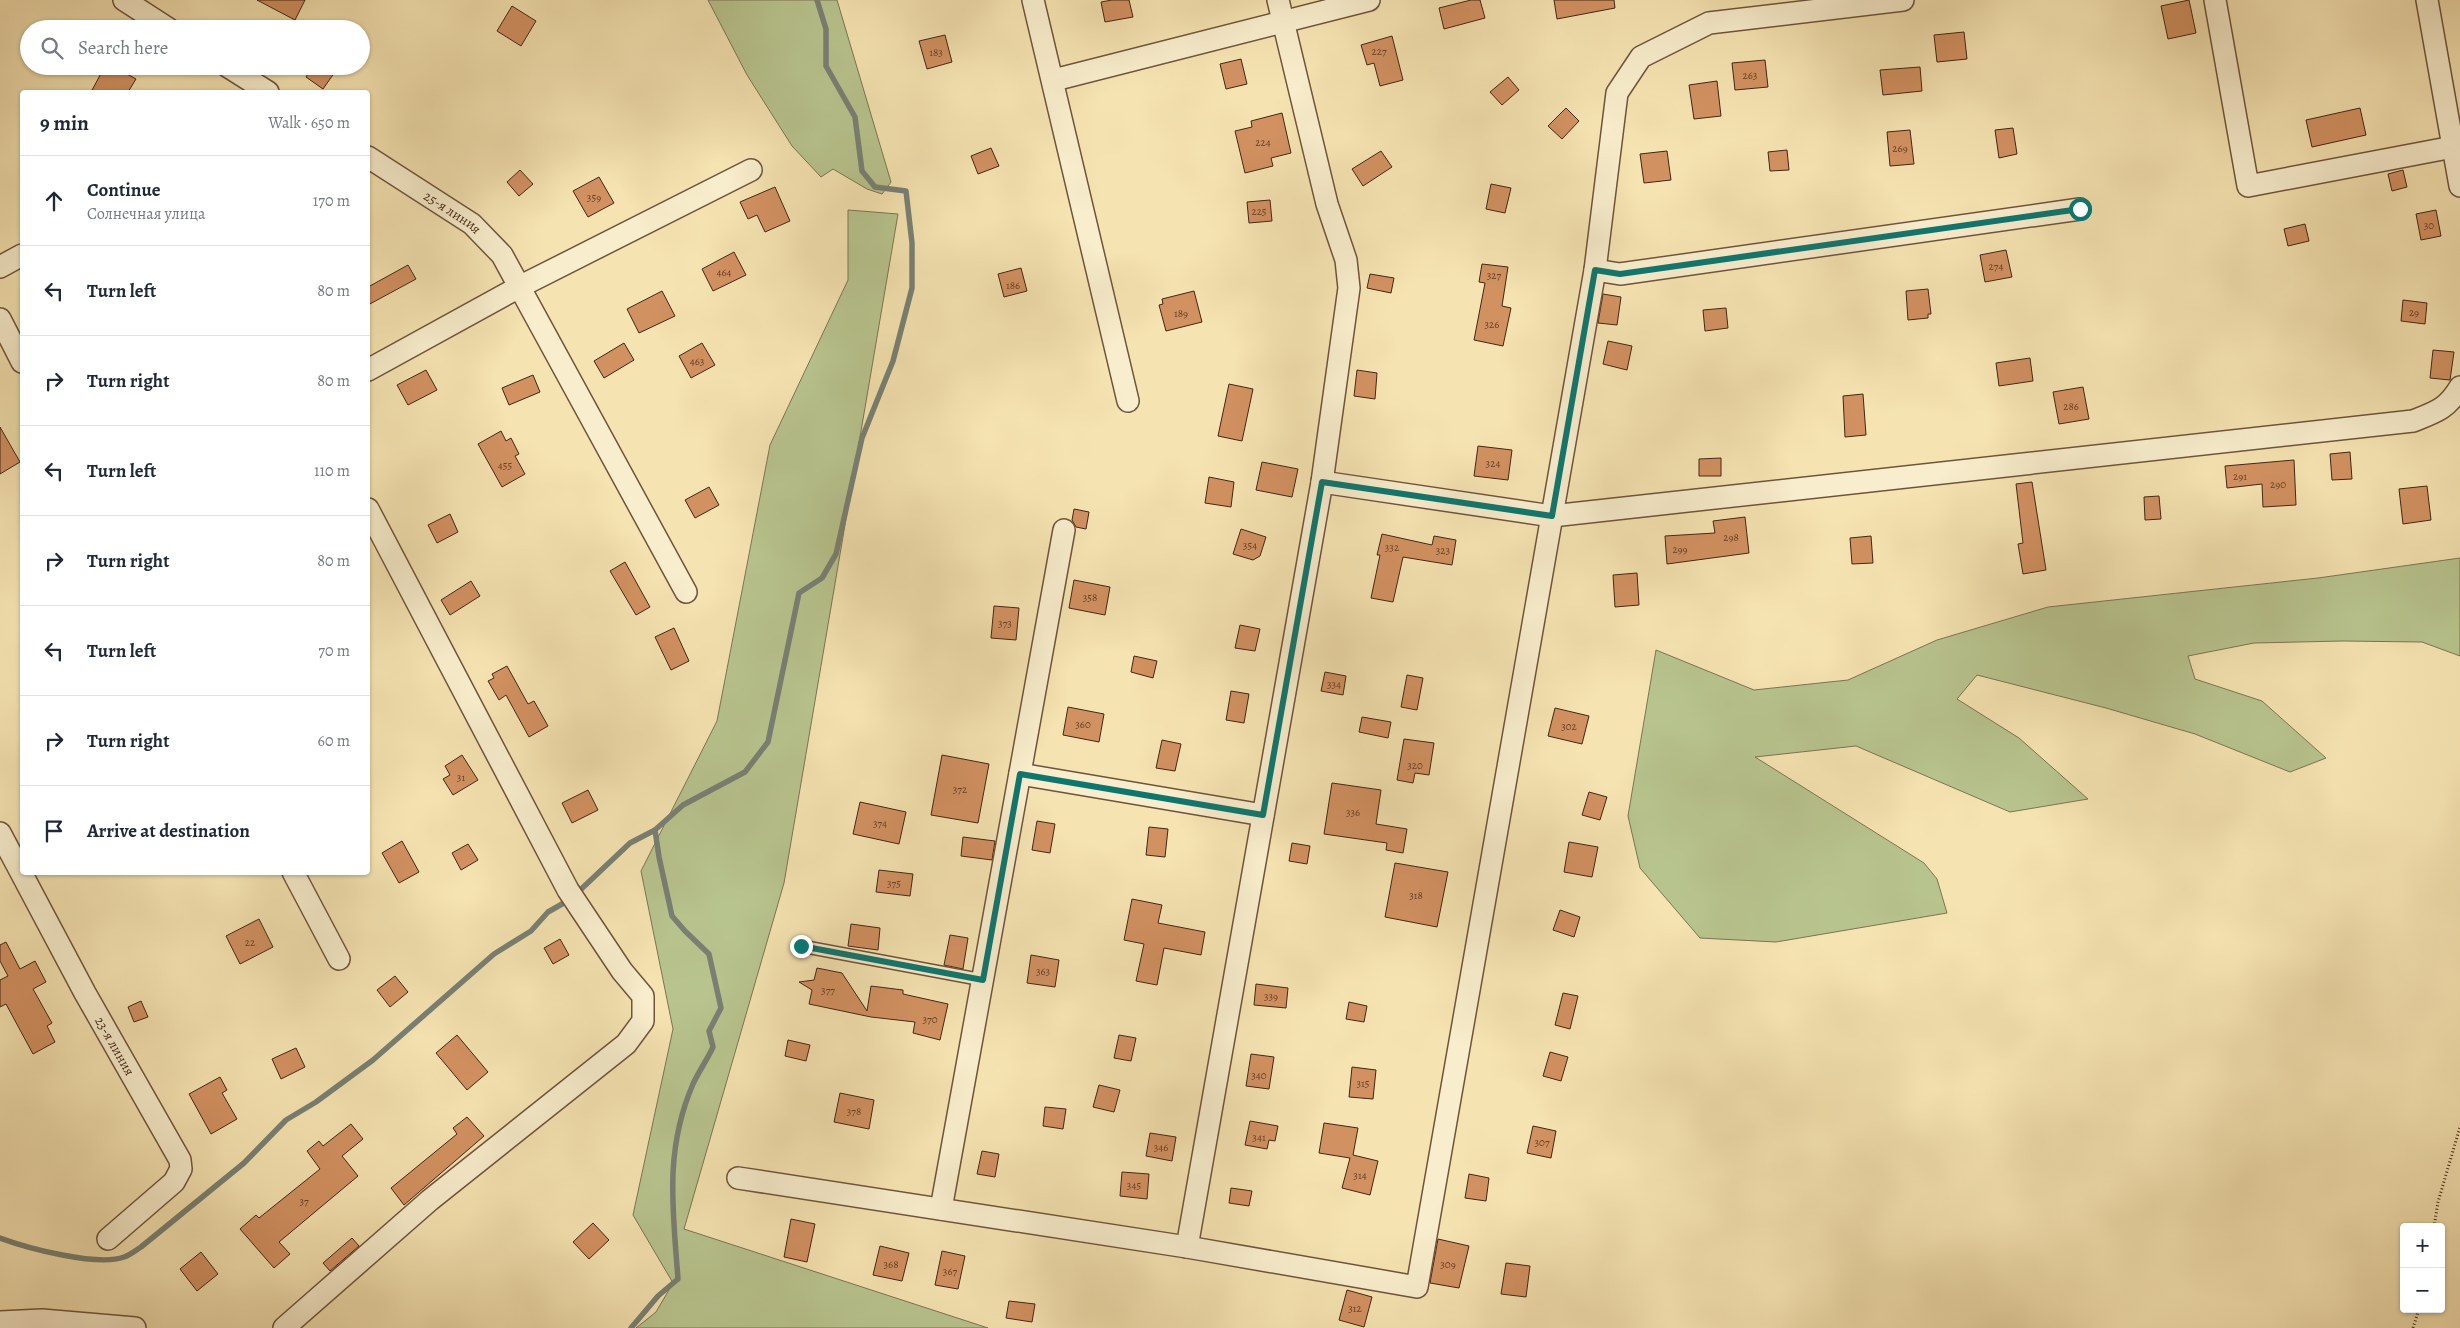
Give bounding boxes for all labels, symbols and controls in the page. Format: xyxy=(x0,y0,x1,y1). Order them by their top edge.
search box xyxy=(20,20,370,75)
icon: search xyxy=(38,34,66,62)
text: Search here xyxy=(78,35,168,61)
house number: 227 xyxy=(1371,44,1387,59)
house number: 183 xyxy=(929,45,943,60)
house number: 263 xyxy=(1743,68,1757,83)
text: 9 min xyxy=(40,109,89,137)
text: Walk · 650 m xyxy=(268,112,350,134)
house number: 224 xyxy=(1255,135,1271,150)
house number: 269 xyxy=(1892,141,1908,156)
text: Continue xyxy=(87,177,161,203)
street label: 25-я линия xyxy=(420,186,486,238)
icon: ahead xyxy=(40,187,68,215)
text: 170 m xyxy=(313,190,350,212)
house number: 359 xyxy=(587,190,601,205)
route start xyxy=(2069,198,2092,221)
text: Солнечная улица xyxy=(87,203,205,225)
house number: 225 xyxy=(1251,204,1267,219)
house number: 30 xyxy=(2424,218,2434,233)
house number: 274 xyxy=(1989,259,2003,274)
house number: 464 xyxy=(716,265,732,280)
house number: 327 xyxy=(1487,268,1502,283)
icon: left xyxy=(40,277,68,305)
text: Turn left xyxy=(87,278,156,304)
house number: 186 xyxy=(1006,278,1020,293)
text: 80 m xyxy=(317,280,350,302)
house number: 29 xyxy=(2409,305,2419,320)
house number: 189 xyxy=(1174,306,1188,321)
house number: 326 xyxy=(1485,317,1499,332)
house number: 463 xyxy=(690,354,704,369)
icon: right xyxy=(40,367,68,395)
text: Turn right xyxy=(87,368,169,394)
text: 80 m xyxy=(317,370,350,392)
house number: 286 xyxy=(2063,399,2079,414)
house number: 324 xyxy=(1486,456,1500,471)
icon: left xyxy=(40,457,68,485)
text: Turn left xyxy=(87,458,156,484)
house number: 455 xyxy=(498,458,512,473)
text: 110 m xyxy=(314,460,350,482)
house number: 291 xyxy=(2233,469,2247,484)
house number: 290 xyxy=(2270,477,2286,492)
house number: 298 xyxy=(1723,530,1739,545)
house number: 354 xyxy=(1243,538,1257,553)
house number: 332 xyxy=(1385,540,1399,555)
house number: 299 xyxy=(1672,542,1688,557)
house number: 323 xyxy=(1436,543,1450,558)
icon: right xyxy=(40,547,68,575)
text: Turn right xyxy=(87,548,169,574)
text: 80 m xyxy=(317,550,350,572)
house number: 358 xyxy=(1083,590,1097,605)
house number: 373 xyxy=(998,616,1012,631)
icon: left xyxy=(40,637,68,665)
text: Turn left xyxy=(87,638,156,664)
text: 70 m xyxy=(318,640,350,662)
house number: 334 xyxy=(1327,677,1341,692)
house number: 360 xyxy=(1075,717,1091,732)
house number: 302 xyxy=(1561,719,1577,734)
icon: right xyxy=(40,727,68,755)
text: Turn right xyxy=(87,728,169,754)
text: 60 m xyxy=(318,730,350,752)
house number: 320 xyxy=(1407,758,1423,773)
house number: 31 xyxy=(457,770,465,785)
house number: 372 xyxy=(953,782,967,797)
house number: 336 xyxy=(1346,805,1360,820)
house number: 374 xyxy=(873,816,887,831)
icon: arrive xyxy=(40,817,68,845)
text: Arrive at destination xyxy=(87,818,250,844)
house number: 375 xyxy=(887,876,901,891)
house number: 318 xyxy=(1409,888,1423,903)
house number: 22 xyxy=(245,935,255,950)
route end xyxy=(790,935,813,958)
house number: 363 xyxy=(1036,964,1050,979)
house number: 377 xyxy=(821,983,835,998)
house number: 339 xyxy=(1264,989,1278,1004)
house number: 370 xyxy=(922,1012,938,1027)
street label: 23-я линия xyxy=(90,1013,139,1079)
house number: 340 xyxy=(1251,1068,1267,1083)
house number: 315 xyxy=(1356,1076,1370,1091)
house number: 378 xyxy=(847,1104,861,1119)
house number: 341 xyxy=(1252,1130,1266,1145)
house number: 307 xyxy=(1534,1135,1550,1150)
house number: 346 xyxy=(1154,1140,1168,1155)
house number: 314 xyxy=(1353,1168,1367,1183)
house number: 345 xyxy=(1127,1178,1141,1193)
house number: 37 xyxy=(299,1194,309,1209)
map controls xyxy=(2400,1223,2445,1313)
button: + xyxy=(2400,1223,2445,1268)
house number: 368 xyxy=(884,1257,899,1272)
house number: 309 xyxy=(1440,1257,1456,1272)
house number: 367 xyxy=(943,1264,958,1279)
button: − xyxy=(2400,1268,2445,1313)
house number: 312 xyxy=(1348,1301,1362,1316)

